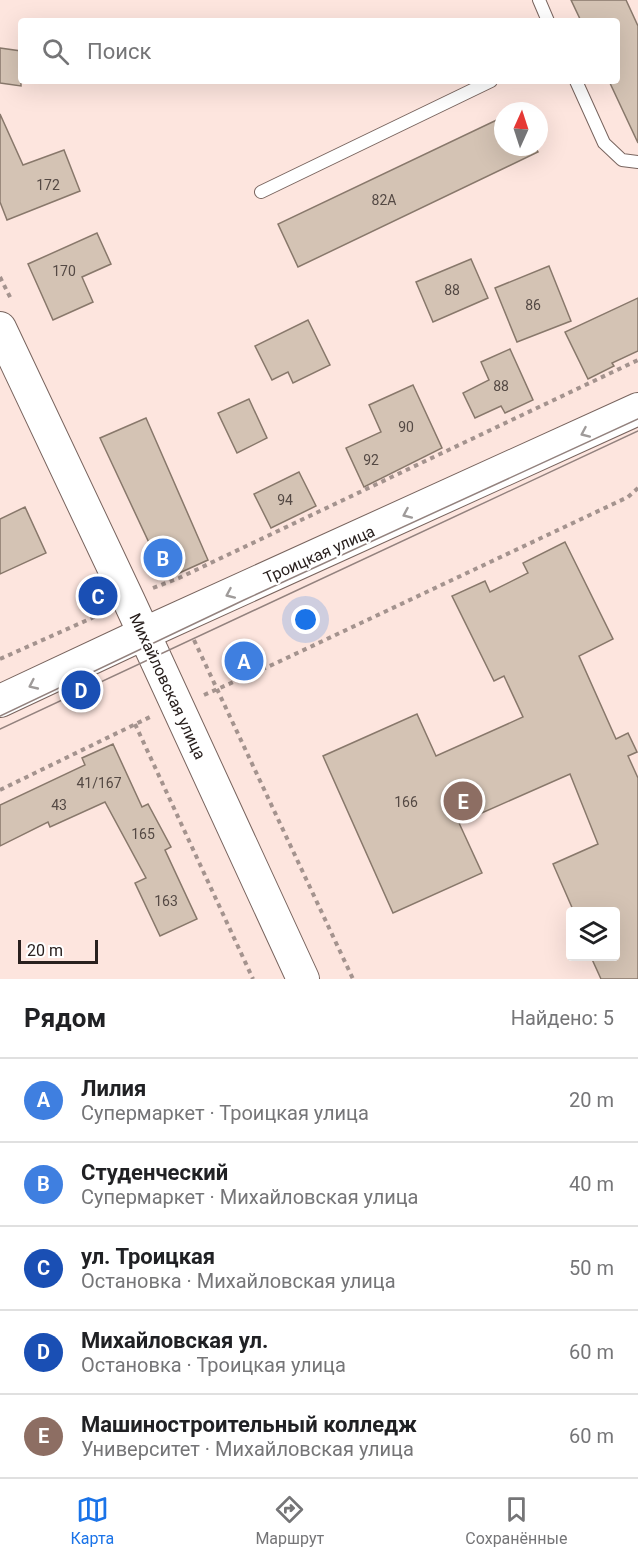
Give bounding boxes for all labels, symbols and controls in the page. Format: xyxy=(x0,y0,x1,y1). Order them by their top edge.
search box xyxy=(18,18,620,84)
icon: search xyxy=(39,35,72,68)
text: Поиск xyxy=(87,39,151,64)
north arrow xyxy=(494,102,548,156)
house number: 172 xyxy=(36,177,60,193)
house number: 82А xyxy=(372,192,396,208)
house number: 170 xyxy=(52,263,76,279)
house number: 88 xyxy=(444,282,460,298)
house number: 86 xyxy=(525,297,541,313)
house number: 88 xyxy=(493,378,509,394)
house number: 90 xyxy=(398,419,414,435)
one-way arrow xyxy=(580,426,591,438)
house number: 92 xyxy=(363,452,379,468)
house number: 94 xyxy=(277,492,293,508)
one-way arrow xyxy=(403,507,414,519)
street label: Троицкая улица xyxy=(261,521,378,587)
pin: B xyxy=(144,536,182,580)
pin: C xyxy=(78,574,118,618)
one-way arrow xyxy=(225,587,236,599)
your location xyxy=(291,605,320,634)
street label: Михайловская улица xyxy=(125,610,210,762)
pin: A xyxy=(224,638,264,684)
pin: D xyxy=(62,668,100,712)
one-way arrow xyxy=(29,678,40,690)
house number: 41/167 xyxy=(76,775,122,791)
pin: E xyxy=(444,778,482,824)
house number: 166 xyxy=(394,794,418,810)
house number: 43 xyxy=(51,797,67,813)
house number: 165 xyxy=(131,826,155,842)
house number: 163 xyxy=(154,893,178,909)
map controls xyxy=(566,907,620,961)
button: layers xyxy=(566,907,620,961)
scale bar xyxy=(18,937,98,965)
text: 20 m xyxy=(27,941,63,960)
text: Рядом xyxy=(24,1003,106,1033)
text: Найдено: 5 xyxy=(511,1006,614,1030)
text: Лилия xyxy=(81,1076,146,1101)
text: A xyxy=(37,1088,50,1112)
text: 20 m xyxy=(569,1088,614,1112)
text: Супермаркет · Троицкая улица xyxy=(81,1101,369,1125)
text: Студенческий xyxy=(81,1160,228,1185)
text: B xyxy=(37,1172,50,1196)
text: 40 m xyxy=(569,1172,614,1196)
text: Супермаркет · Михайловская улица xyxy=(81,1185,418,1209)
text: ул. Троицкая xyxy=(81,1244,215,1269)
text: C xyxy=(37,1256,50,1280)
text: 50 m xyxy=(569,1256,614,1280)
text: Остановка · Михайловская улица xyxy=(81,1269,396,1293)
text: Михайловская ул. xyxy=(81,1328,268,1353)
text: D xyxy=(37,1340,50,1364)
text: 60 m xyxy=(569,1340,614,1364)
text: Остановка · Троицкая улица xyxy=(81,1353,346,1377)
text: Машиностроительный колледж xyxy=(81,1412,417,1437)
text: E xyxy=(38,1424,49,1448)
text: 60 m xyxy=(569,1424,614,1448)
text: Университет · Михайловская улица xyxy=(81,1437,414,1461)
tab: Карта xyxy=(71,1493,114,1548)
tab: Маршрут xyxy=(255,1493,324,1548)
tab: Сохранённые xyxy=(465,1493,567,1548)

